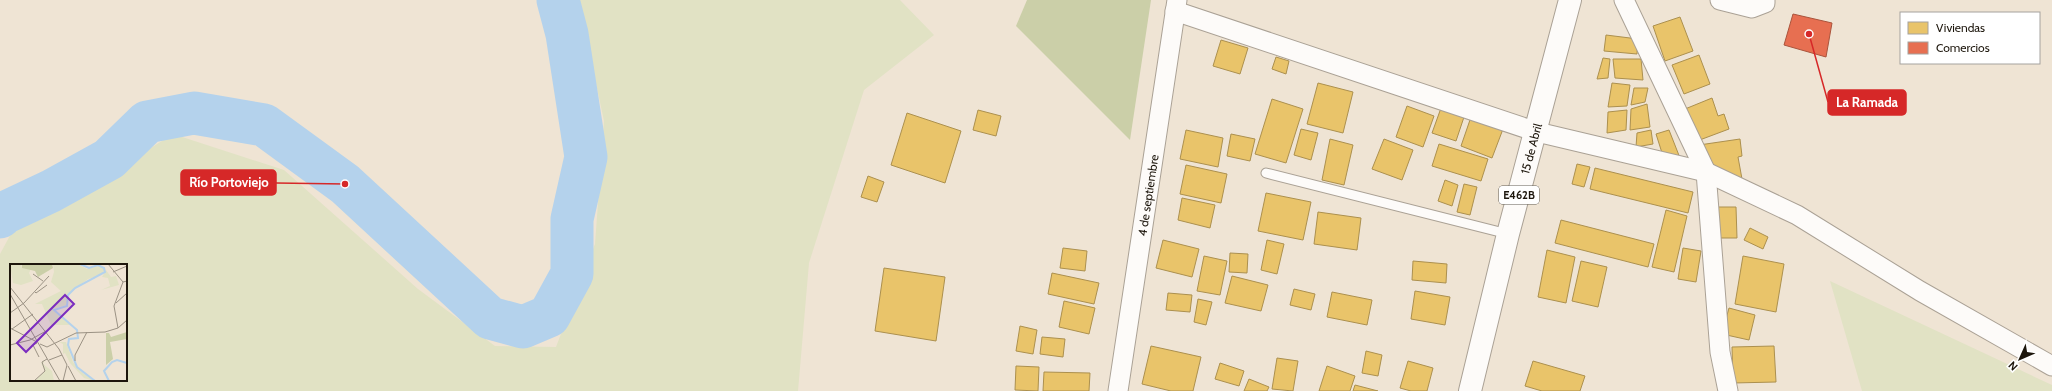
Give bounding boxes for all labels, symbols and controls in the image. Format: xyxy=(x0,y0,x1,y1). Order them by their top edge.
legend xyxy=(1900,12,2040,64)
text: Viviendas xyxy=(1936,20,1985,35)
text: Comercios xyxy=(1936,40,1990,55)
callout: La Ramada xyxy=(1828,90,1906,115)
text: La Ramada xyxy=(1836,94,1899,110)
street label: 15 de Abril xyxy=(1517,121,1545,176)
street label: 4 de septiembre xyxy=(1134,153,1161,237)
callout: Río Portoviejo xyxy=(181,170,276,195)
text: Río Portoviejo xyxy=(189,174,269,190)
road number: E462B xyxy=(1499,186,1539,204)
inset map xyxy=(10,264,127,381)
north arrow xyxy=(2000,339,2040,379)
text: N xyxy=(2005,358,2021,374)

